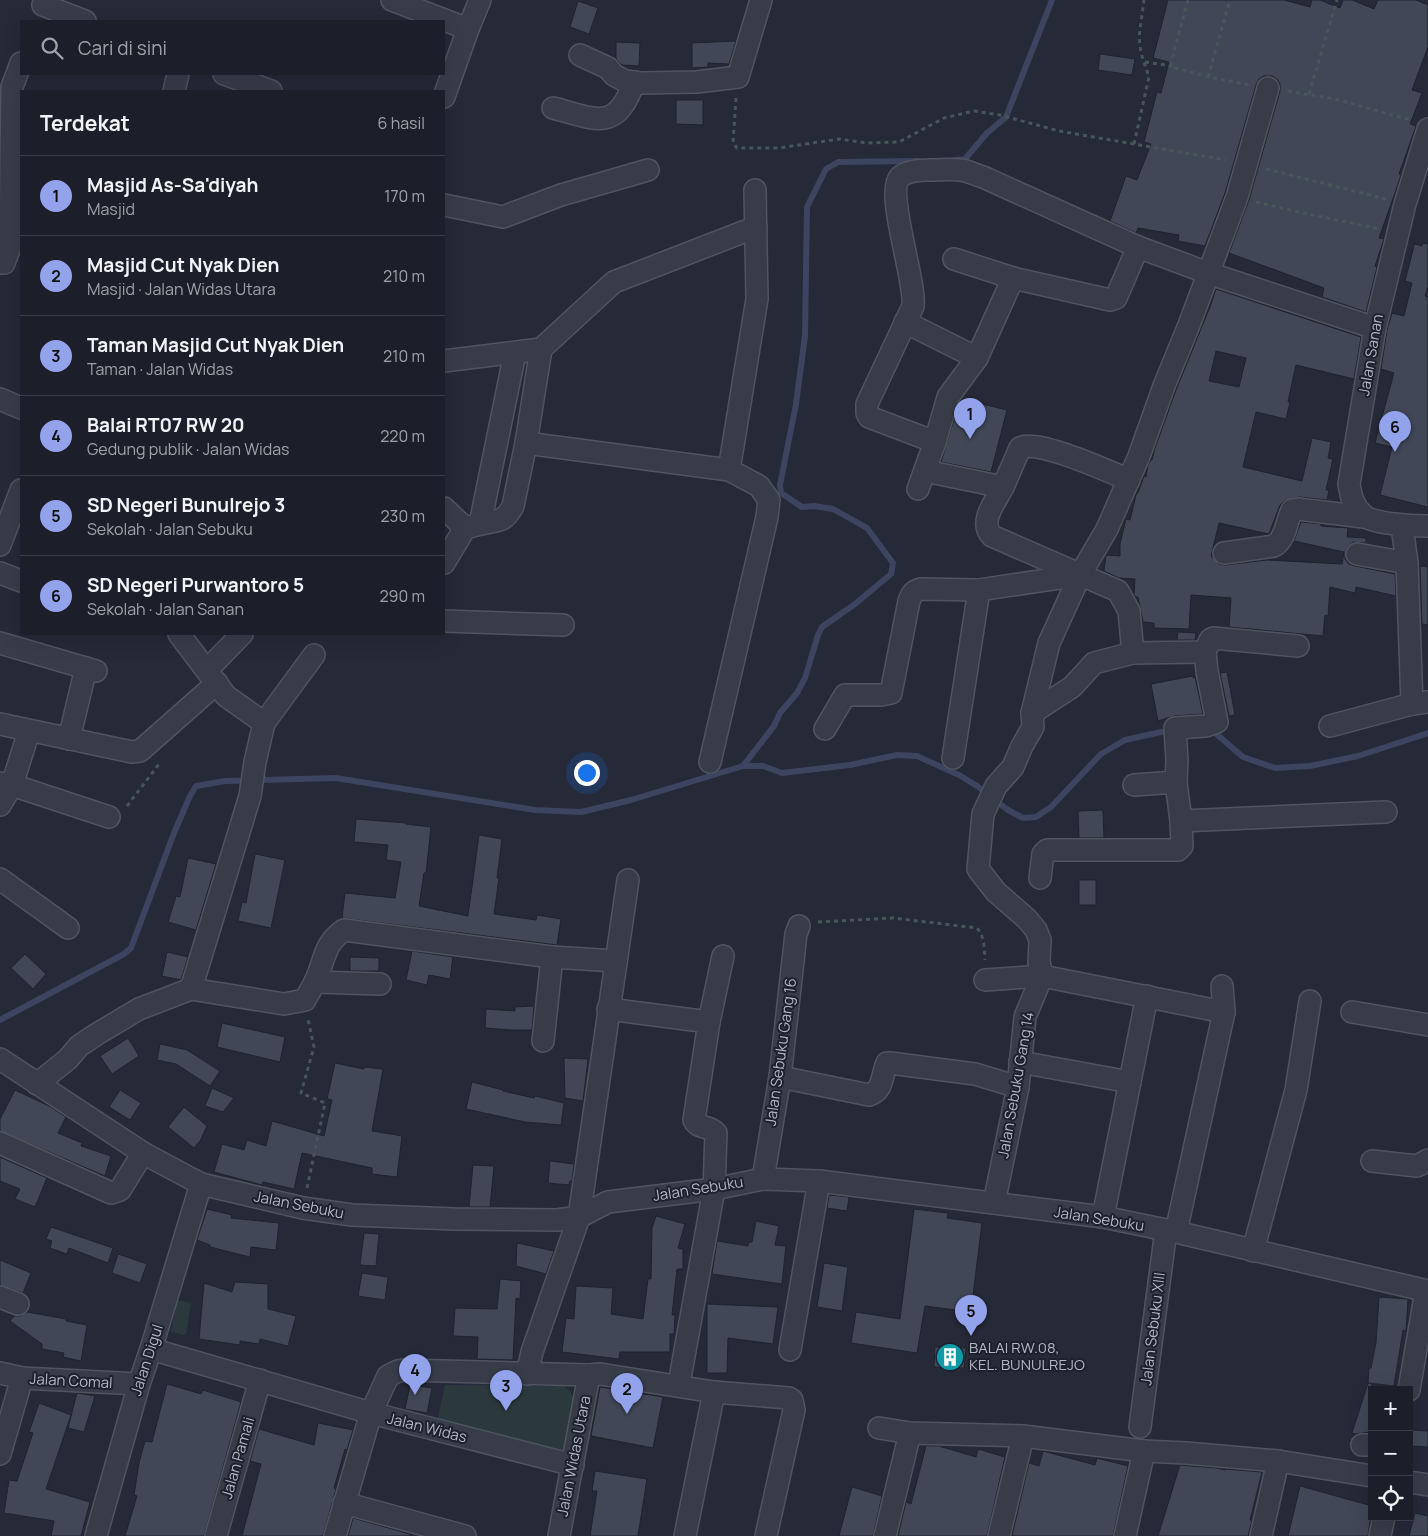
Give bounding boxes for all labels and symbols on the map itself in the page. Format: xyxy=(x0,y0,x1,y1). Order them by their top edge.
street label: Jalan Sanan xyxy=(1353,312,1388,397)
pin: 1 xyxy=(954,398,986,439)
pin: 6 xyxy=(1379,411,1411,452)
your location xyxy=(574,760,600,786)
street label: Jalan Sebuku Gang 16 xyxy=(760,977,801,1127)
street label: Jalan Sebuku Gang 14 xyxy=(992,1010,1039,1160)
street label: Jalan Sebuku xyxy=(651,1171,745,1206)
street label: Jalan Sebuku xyxy=(252,1186,346,1224)
street label: Jalan Sebuku xyxy=(1052,1201,1146,1236)
street label: Jalan Sebuku XIII xyxy=(1135,1271,1170,1387)
pin: 5 xyxy=(955,1295,987,1336)
street label: Jalan Digul xyxy=(125,1321,168,1398)
place label: BALAI RW.08, KEL. BUNULREJO xyxy=(969,1337,1085,1375)
building icon: BALAI RW.08, KEL. BUNULREJO xyxy=(935,1342,965,1372)
pin: 4 xyxy=(399,1354,431,1395)
street label: Jalan Comal xyxy=(29,1368,113,1393)
pin: 3 xyxy=(490,1370,522,1411)
pin: 2 xyxy=(611,1373,643,1414)
street label: Jalan Widas Utara xyxy=(551,1394,596,1518)
street label: Jalan Widas xyxy=(385,1407,469,1448)
street label: Jalan Pamali xyxy=(216,1415,259,1501)

